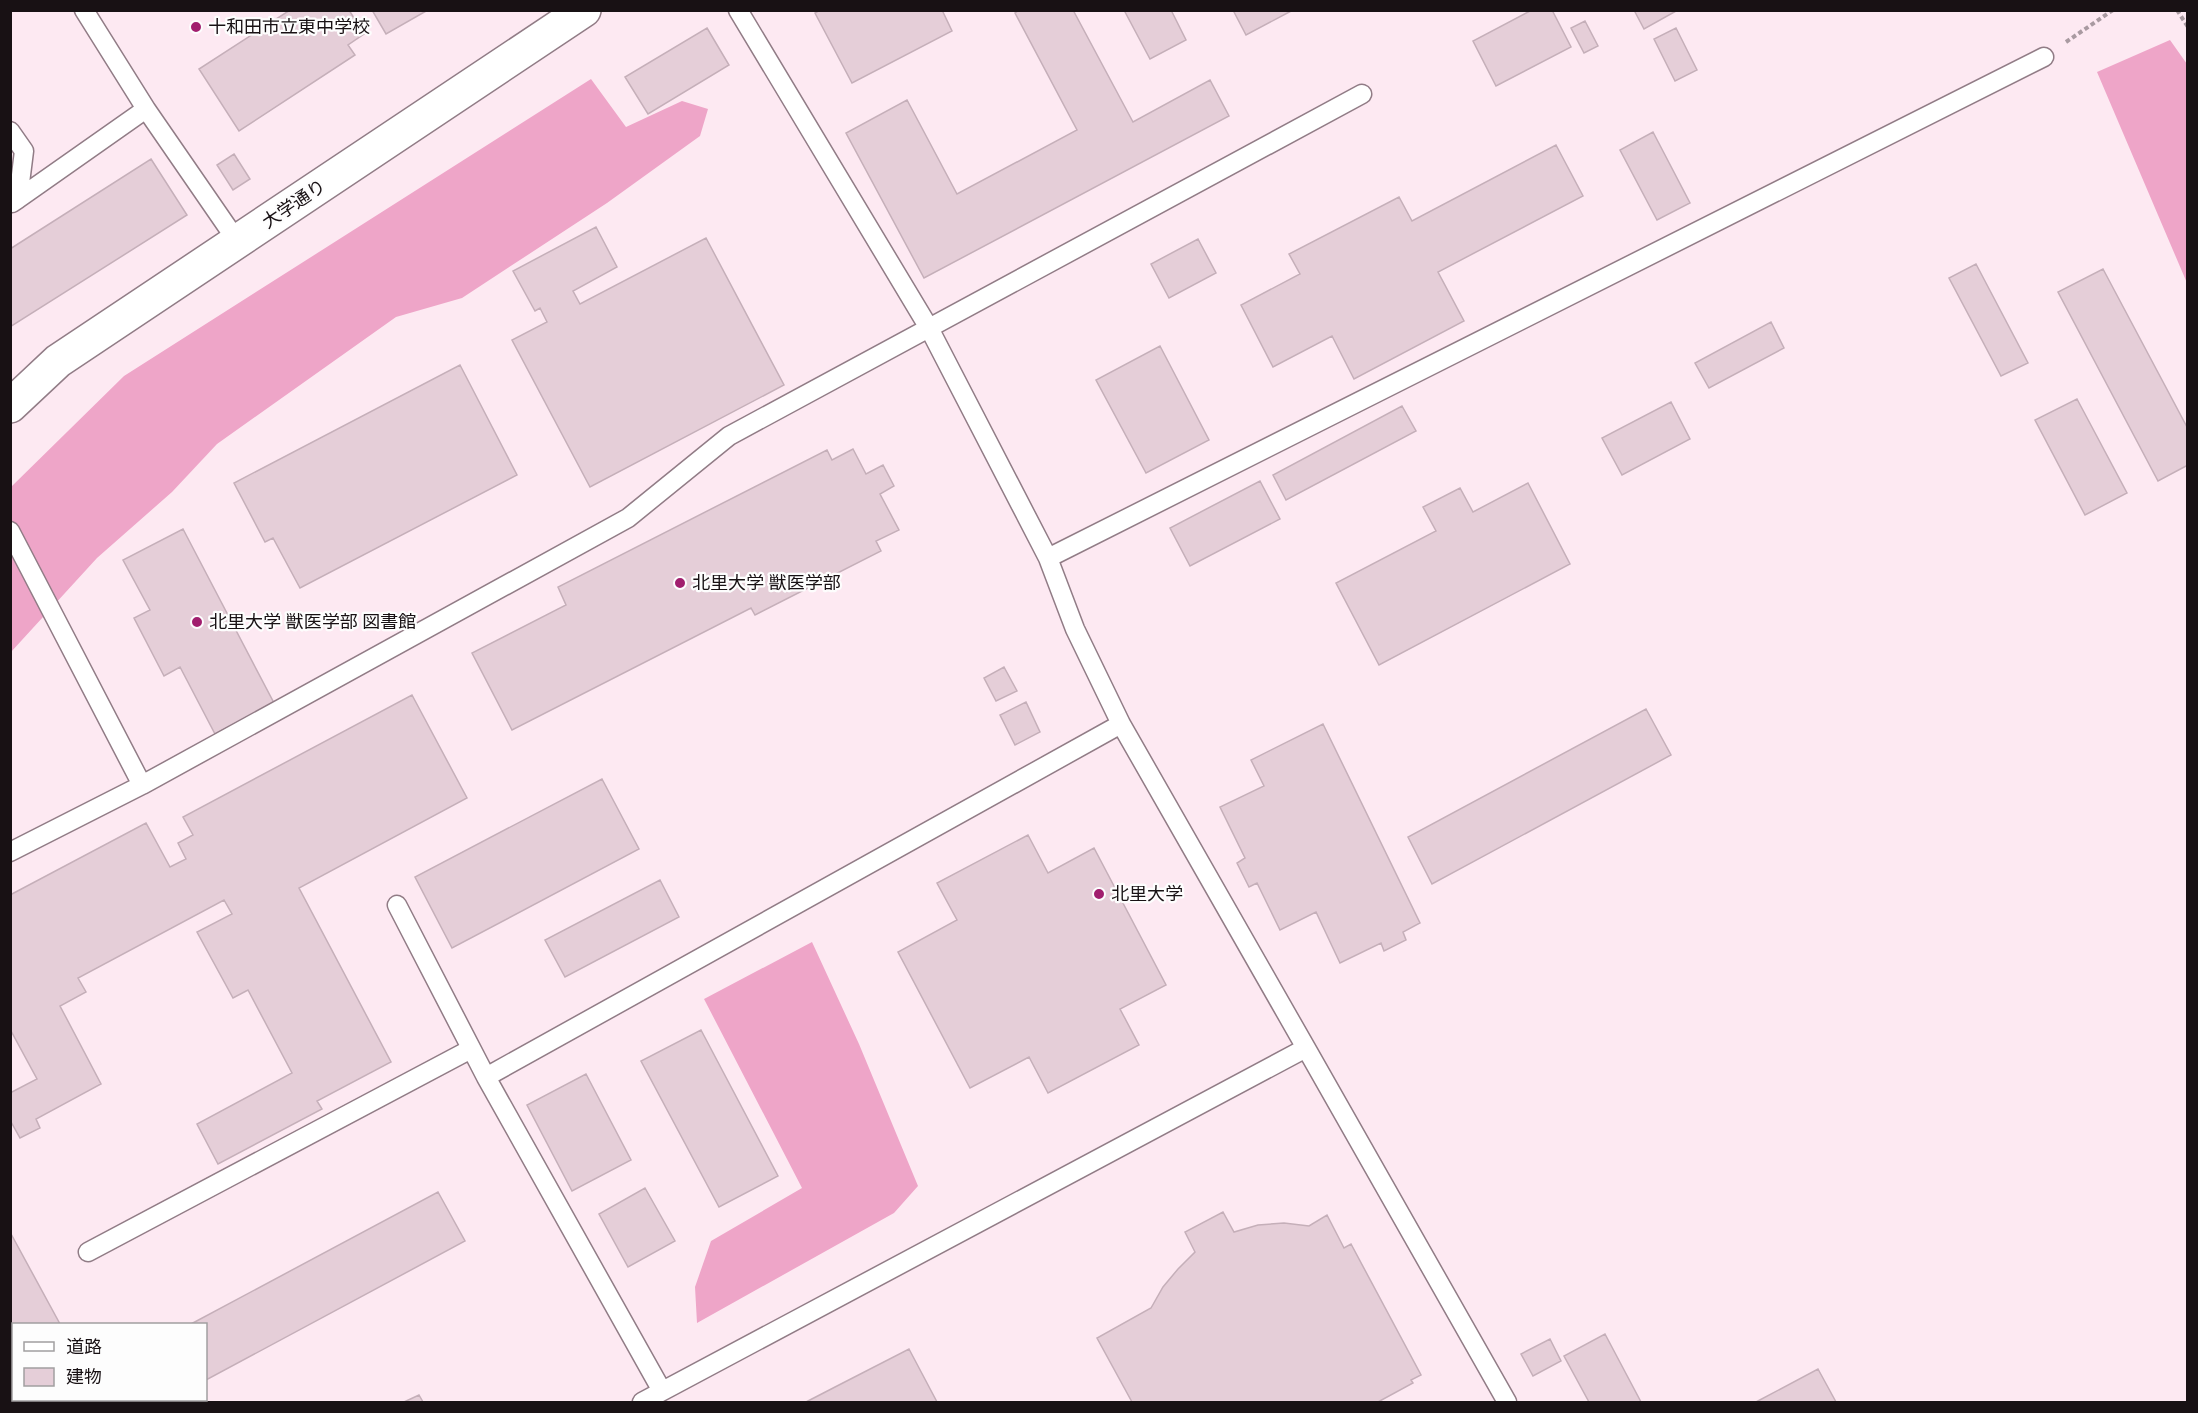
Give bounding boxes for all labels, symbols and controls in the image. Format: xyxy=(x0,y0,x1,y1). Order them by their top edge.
place label: 十和田市立東中学校 xyxy=(208,15,370,39)
marker: 十和田市立東中学校 xyxy=(189,20,203,34)
street label: 大学通り xyxy=(257,174,331,234)
place label: 北里大学 獣医学部 xyxy=(692,571,841,595)
marker: 北里大学 獣医学部 xyxy=(673,576,687,590)
place label: 北里大学 獣医学部 図書館 xyxy=(209,610,416,634)
marker: 北里大学 獣医学部 図書館 xyxy=(190,615,204,629)
place label: 北里大学 xyxy=(1111,882,1183,906)
marker: 北里大学 xyxy=(1092,887,1106,901)
legend xyxy=(12,1323,207,1401)
text: 道路 xyxy=(66,1335,102,1359)
text: 建物 xyxy=(66,1365,102,1389)

